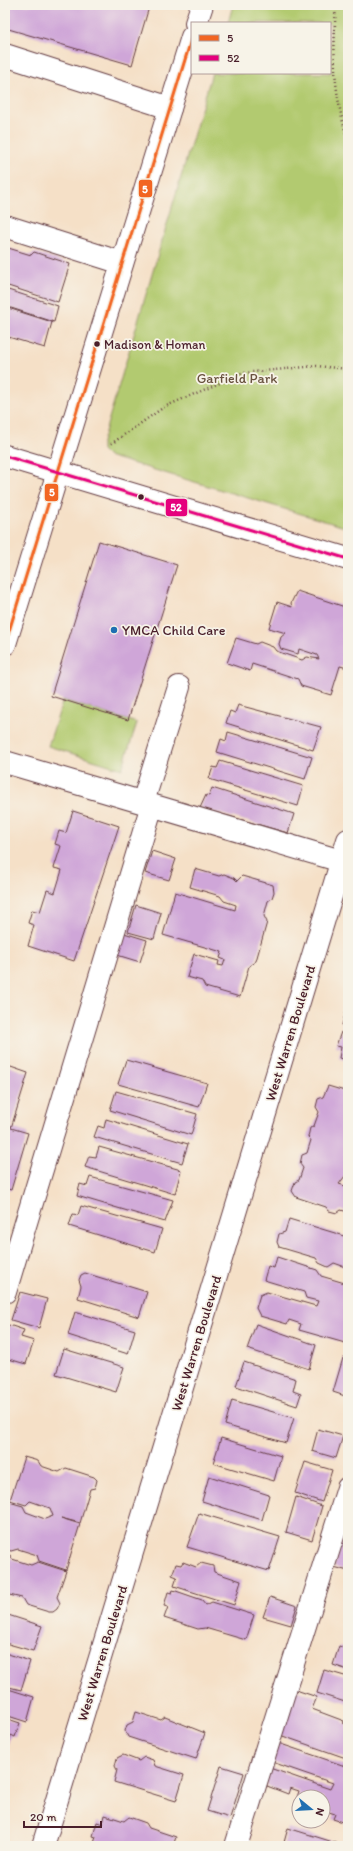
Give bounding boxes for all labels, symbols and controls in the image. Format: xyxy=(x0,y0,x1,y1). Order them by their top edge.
legend xyxy=(191,22,331,74)
text: 5 xyxy=(227,31,233,45)
text: 52 xyxy=(227,51,240,65)
line badge: 5 xyxy=(138,179,153,198)
text: 5 xyxy=(142,183,148,196)
place label: Madison & Homan xyxy=(104,337,205,352)
marker: Madison & Homan xyxy=(92,339,102,349)
park label: Garfield Park xyxy=(197,370,277,387)
line badge: 5 xyxy=(44,483,59,502)
text: 5 xyxy=(49,486,55,499)
unlabelled marker xyxy=(136,492,146,502)
line badge: 52 xyxy=(165,498,188,517)
text: 52 xyxy=(170,501,182,514)
place label: YMCA Child Care xyxy=(122,622,226,639)
marker: YMCA Child Care xyxy=(109,625,119,635)
street label: West Warren Boulevard xyxy=(262,963,319,1103)
street label: West Warren Boulevard xyxy=(168,1273,225,1413)
street label: West Warren Boulevard xyxy=(74,1583,131,1723)
north arrow xyxy=(291,1789,331,1829)
scale bar xyxy=(24,1803,101,1829)
text: N xyxy=(313,1806,327,1817)
text: 20 m xyxy=(30,1810,57,1824)

